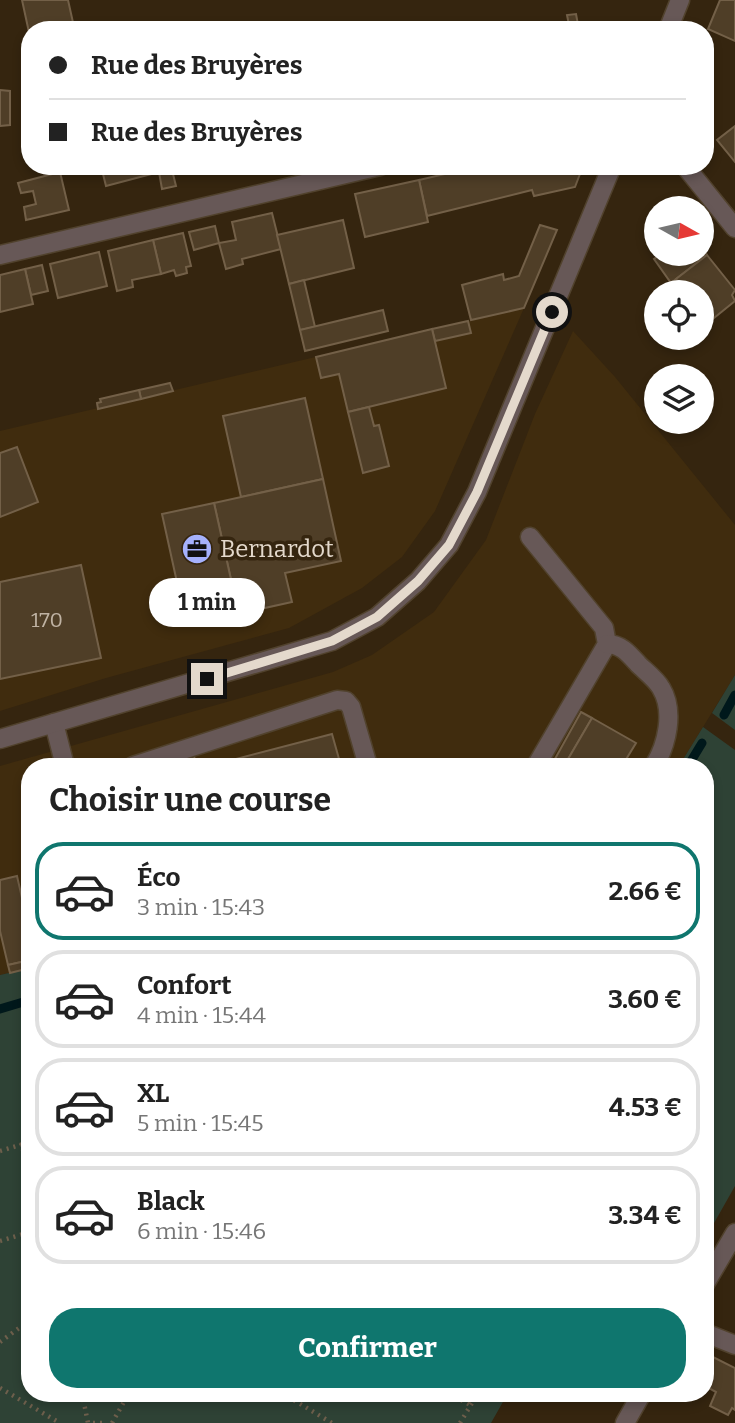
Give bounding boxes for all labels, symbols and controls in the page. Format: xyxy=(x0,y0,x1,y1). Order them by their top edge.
text: Rue des Bruyères xyxy=(91,50,303,81)
text: Rue des Bruyères xyxy=(91,117,303,148)
north arrow xyxy=(644,196,714,266)
map controls xyxy=(644,196,714,434)
button: locate xyxy=(644,280,714,350)
route start xyxy=(536,296,568,328)
button: layers xyxy=(644,364,714,434)
office icon: Bernardot xyxy=(180,532,214,566)
place label: Bernardot xyxy=(220,535,334,563)
callout: 1 min xyxy=(149,578,265,626)
text: 1 min xyxy=(178,588,236,616)
house number: 170 xyxy=(31,607,63,633)
route end xyxy=(191,663,223,695)
text: Choisir une course xyxy=(49,781,331,819)
icon: car xyxy=(53,860,116,923)
text: Éco xyxy=(137,862,180,893)
text: 2.66 € xyxy=(608,876,682,907)
text: 3 min · 15:43 xyxy=(137,893,265,921)
icon: car xyxy=(53,968,116,1031)
text: Confort xyxy=(137,970,232,1001)
text: 3.60 € xyxy=(608,984,682,1015)
text: 4 min · 15:44 xyxy=(137,1001,266,1029)
icon: car xyxy=(53,1076,116,1139)
text: XL xyxy=(137,1078,169,1109)
text: 4.53 € xyxy=(609,1092,682,1123)
text: 5 min · 15:45 xyxy=(137,1109,263,1137)
icon: car xyxy=(53,1184,116,1247)
text: Black xyxy=(137,1186,205,1217)
text: 3.34 € xyxy=(608,1200,682,1231)
text: 6 min · 15:46 xyxy=(137,1217,266,1245)
button: Confirmer xyxy=(49,1308,686,1388)

